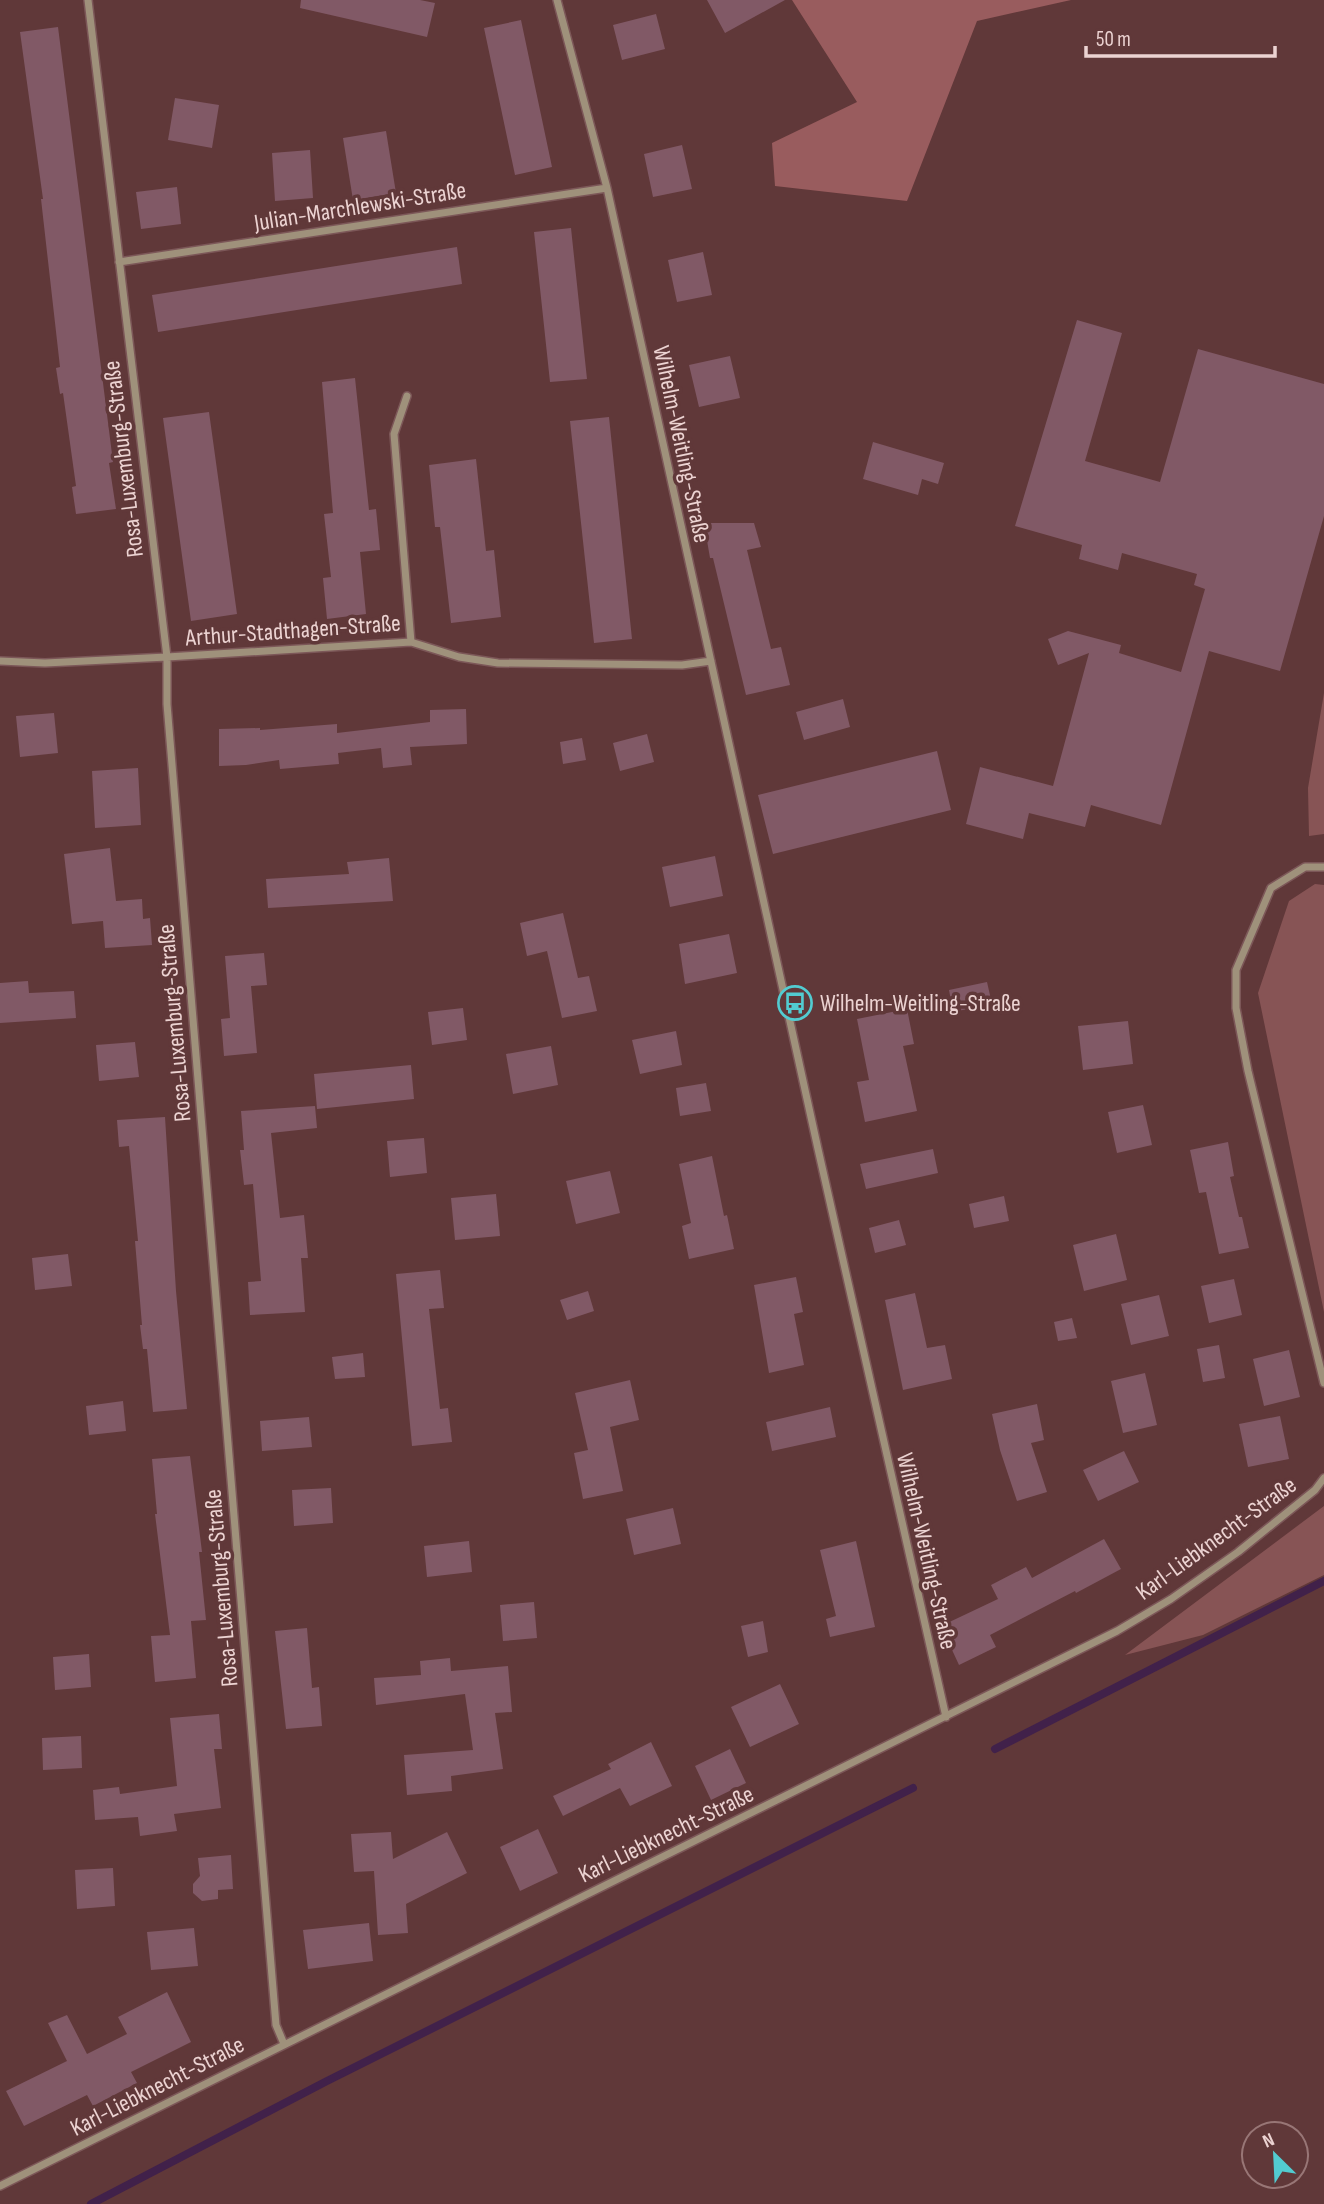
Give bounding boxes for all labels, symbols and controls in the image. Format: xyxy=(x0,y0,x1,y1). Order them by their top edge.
scale bar xyxy=(1086,14,1275,58)
text: 50 m xyxy=(1096,27,1131,52)
street label: Julian-Marchlewski-Straße xyxy=(251,175,468,238)
street label: Wilhelm-Weitling-Straße xyxy=(646,343,717,545)
street label: Rosa-Luxemburg-Straße xyxy=(97,359,150,559)
street label: Arthur-Stadthagen-Straße xyxy=(183,609,402,653)
street label: Rosa-Luxemburg-Straße xyxy=(151,923,198,1123)
bus stop icon: Wilhelm-Weitling-Straße xyxy=(776,984,814,1022)
place label: Wilhelm-Weitling-Straße xyxy=(820,989,1021,1018)
street label: Wilhelm-Weitling-Straße xyxy=(890,1450,963,1652)
street label: Karl-Liebknecht-Straße xyxy=(1130,1470,1302,1606)
street label: Rosa-Luxemburg-Straße xyxy=(198,1488,245,1688)
street label: Karl-Liebknecht-Straße xyxy=(574,1780,759,1889)
street label: Karl-Liebknecht-Straße xyxy=(65,2030,249,2143)
north arrow xyxy=(1240,2120,1310,2190)
text: N xyxy=(1259,2128,1278,2153)

